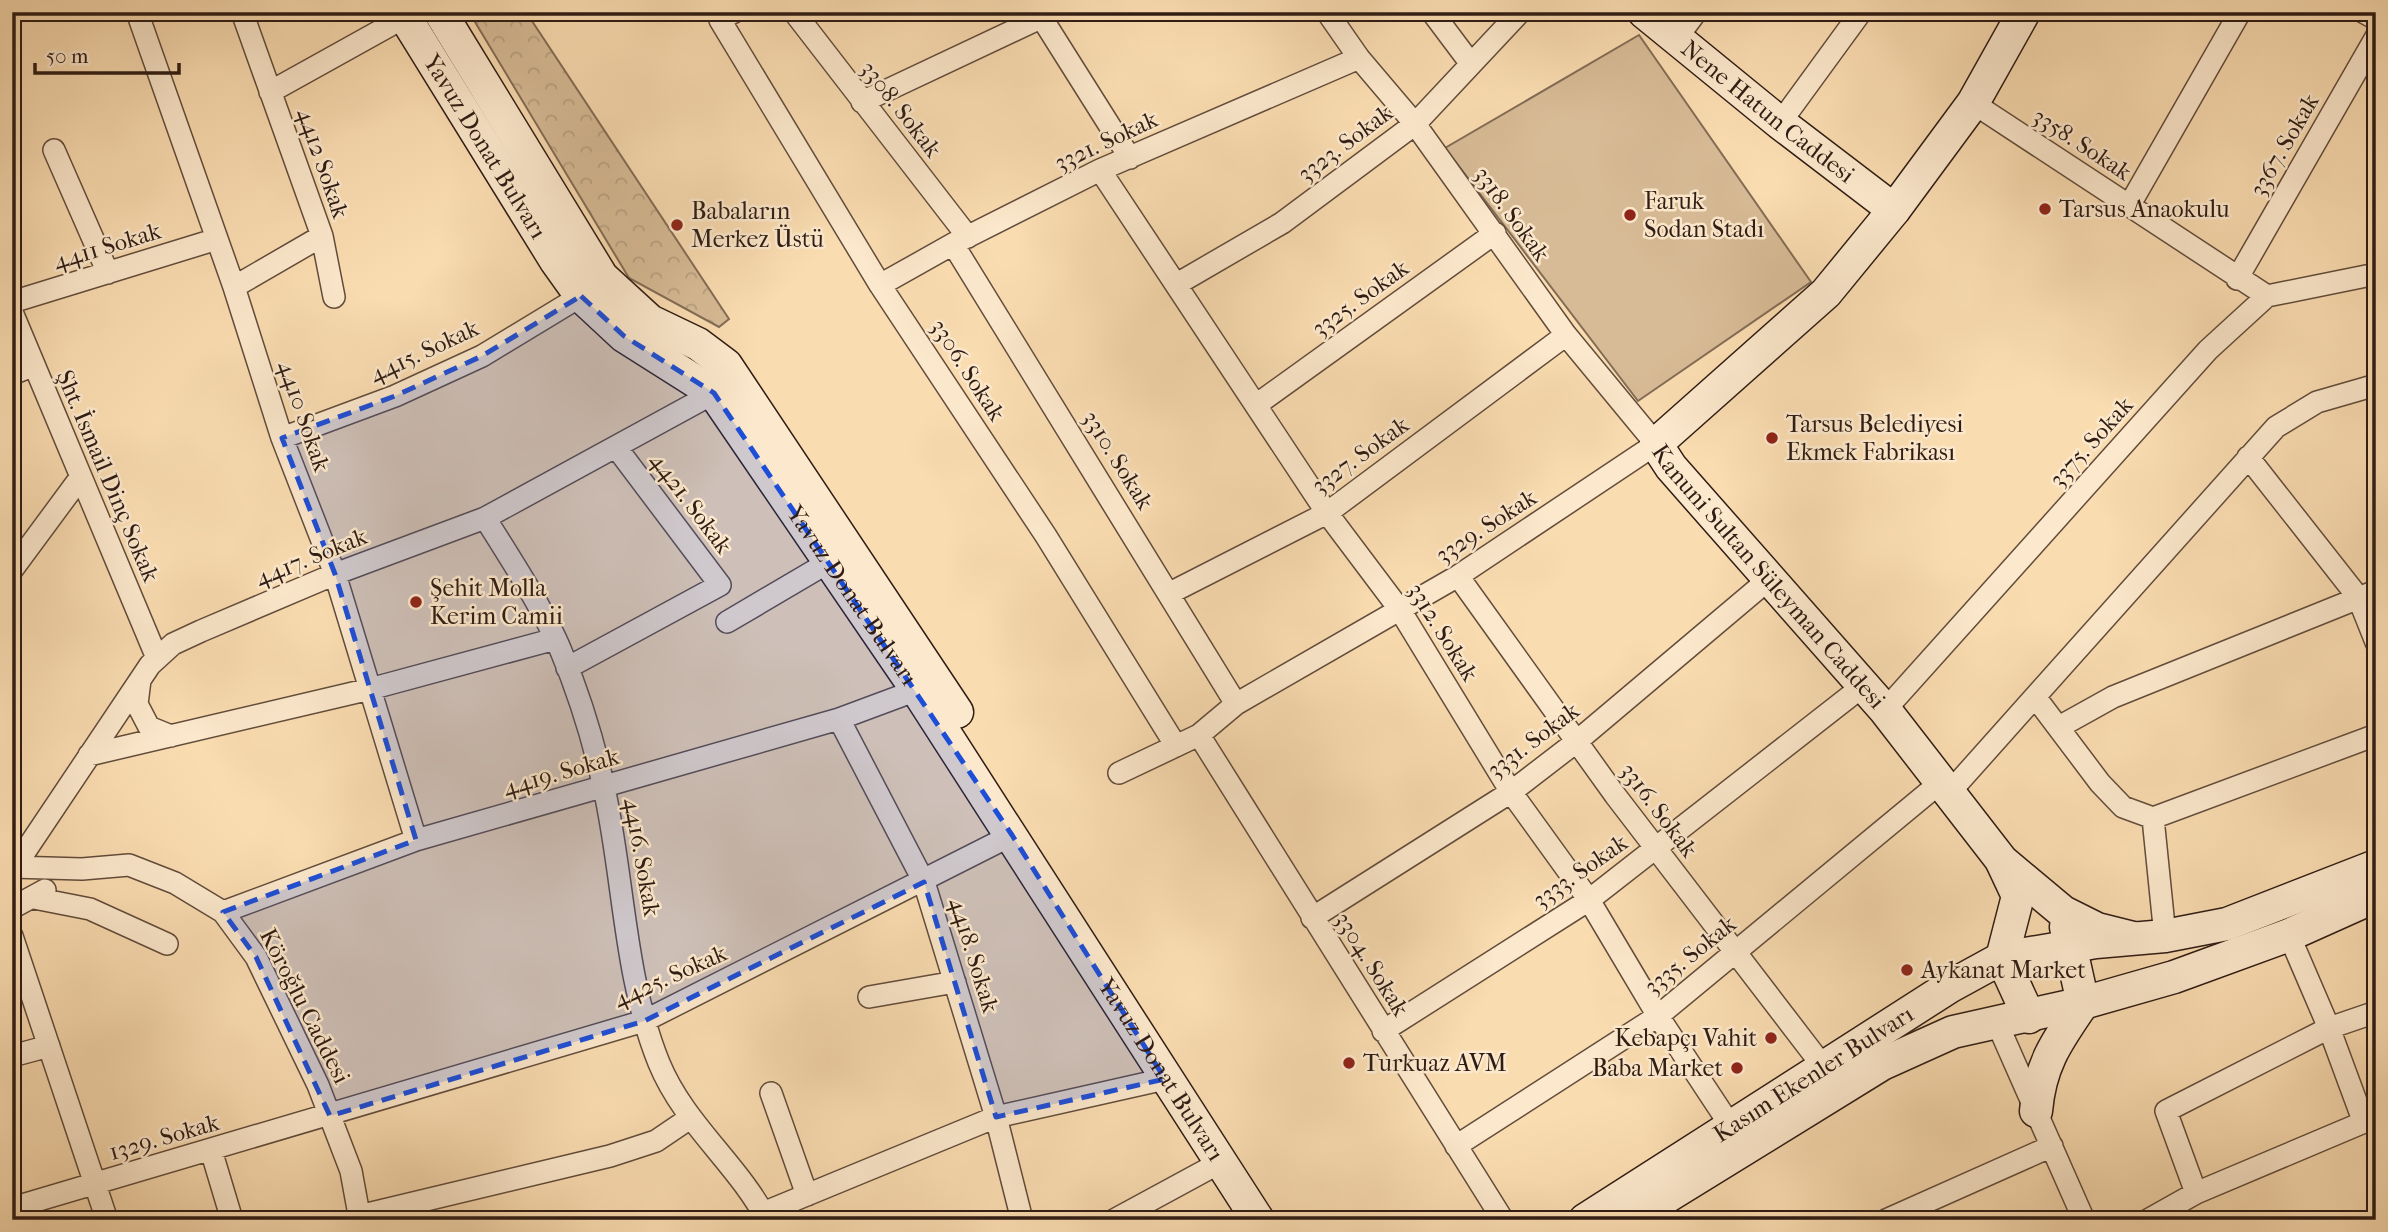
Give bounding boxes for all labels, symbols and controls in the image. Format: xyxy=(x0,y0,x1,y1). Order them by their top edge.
scale bar xyxy=(35,32,178,76)
street label: Nene Hatun Caddesi xyxy=(1676,34,1860,189)
text: 50 m xyxy=(46,44,89,68)
street label: Yavuz Donat Bulvarı xyxy=(417,48,553,244)
street label: 3308. Sokak xyxy=(855,55,948,163)
street label: 3367. Sokak xyxy=(2243,88,2325,201)
street label: 3323. Sokak xyxy=(1292,98,1399,188)
street label: 3358. Sokak xyxy=(2027,102,2137,187)
street label: 4412 Sokak xyxy=(291,104,355,222)
street label: 3321. Sokak xyxy=(1050,105,1163,177)
street label: 3318. Sokak xyxy=(1468,161,1556,267)
place label: Faruk Sodan Stadı xyxy=(1644,187,1764,243)
place label: Tarsus Anaokulu xyxy=(2059,195,2230,223)
place label: Babaların Merkez Üstü xyxy=(691,197,824,253)
marker: Tarsus Anaokulu xyxy=(2037,201,2053,217)
marker: Faruk Sodan Stadı xyxy=(1622,207,1638,223)
street label: 4411 Sokak xyxy=(50,216,165,276)
marker: Babaların Merkez Üstü xyxy=(669,217,685,233)
street label: 3325. Sokak xyxy=(1306,253,1414,342)
street label: 4415. Sokak xyxy=(365,313,484,388)
street label: 3306. Sokak xyxy=(925,314,1012,427)
street label: 4410 Sokak xyxy=(272,357,336,476)
street label: Şht. İsmail Dinç Sokak xyxy=(50,366,166,587)
street label: 3375. Sokak xyxy=(2043,391,2139,493)
street label: 3310. Sokak xyxy=(1077,405,1160,515)
street label: 3327. Sokak xyxy=(1306,410,1415,500)
place label: Tarsus Belediyesi Ekmek Fabrikası xyxy=(1786,410,1963,466)
marker: Tarsus Belediyesi Ekmek Fabrikası xyxy=(1764,430,1780,446)
street label: Kanuni Sultan Süleyman Caddesi xyxy=(1646,439,1891,714)
street label: 4421. Sokak xyxy=(644,447,738,560)
street label: 3329. Sokak xyxy=(1430,483,1542,569)
street label: Yavuz Donat Bulvarı xyxy=(780,499,923,690)
street label: 4417. Sokak xyxy=(251,522,372,592)
place label: Şehit Molla Kerim Camii xyxy=(430,574,563,630)
street label: 3312. Sokak xyxy=(1402,578,1484,687)
marker: Şehit Molla Kerim Camii xyxy=(408,594,424,610)
street label: 3331. Sokak xyxy=(1481,696,1585,784)
street label: 4419. Sokak xyxy=(500,742,623,802)
street label: 3316. Sokak xyxy=(1614,757,1704,863)
street label: 4416. Sokak xyxy=(618,796,666,919)
street label: 3333. Sokak xyxy=(1527,828,1633,914)
street label: 4418. Sokak xyxy=(943,894,1005,1017)
street label: 3304. Sokak xyxy=(1329,907,1415,1022)
street label: 3335. Sokak xyxy=(1639,909,1742,1000)
street label: Köroğlu Caddesi xyxy=(254,924,356,1088)
street label: 4425. Sokak xyxy=(609,938,732,1013)
place label: Aykanat Market xyxy=(1920,956,2086,984)
marker: Aykanat Market xyxy=(1899,962,1915,978)
street label: Yavuz Donat Bulvarı xyxy=(1092,972,1230,1166)
street label: Kasım Ekenler Bulvarı xyxy=(1708,1000,1918,1148)
place label: Kebapçı Vahit xyxy=(1614,1024,1757,1053)
marker: Kebapçı Vahit xyxy=(1763,1030,1779,1046)
place label: Turkuaz AVM xyxy=(1363,1049,1507,1077)
place label: Baba Market xyxy=(1592,1054,1723,1082)
marker: Turkuaz AVM xyxy=(1341,1055,1357,1071)
marker: Baba Market xyxy=(1729,1060,1745,1076)
street label: 1329. Sokak xyxy=(106,1108,223,1166)

